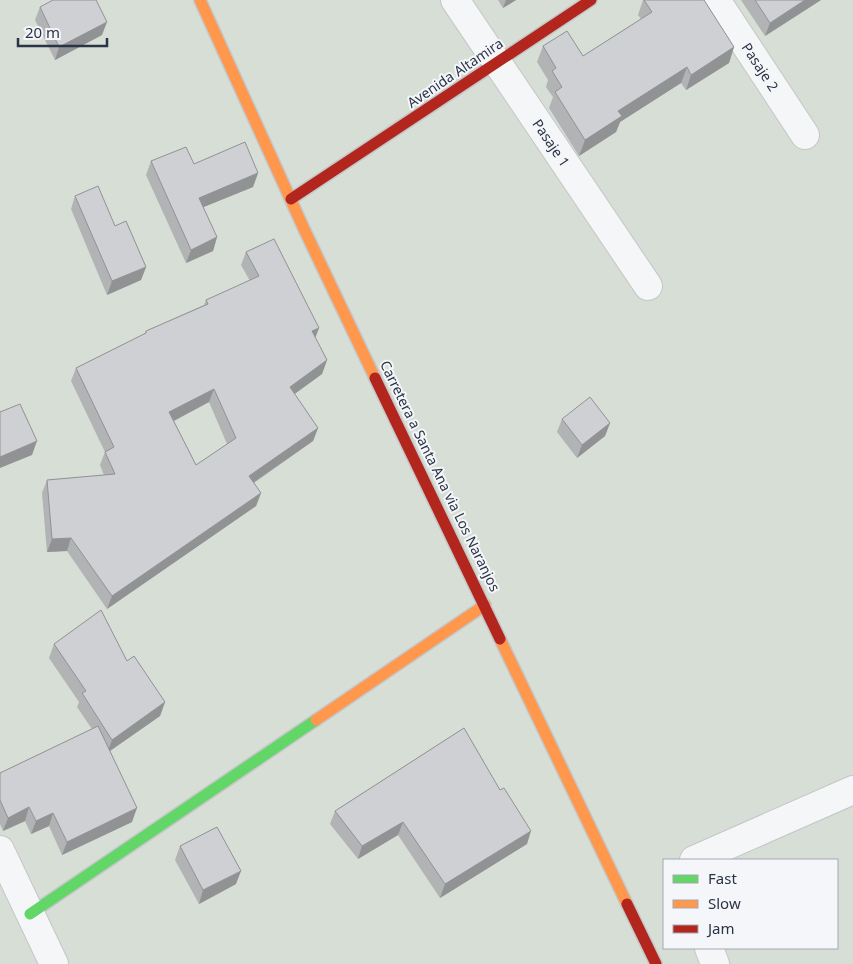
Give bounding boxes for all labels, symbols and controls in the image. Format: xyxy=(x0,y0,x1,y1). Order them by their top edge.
scale bar xyxy=(18,15,106,47)
text: 20 m xyxy=(25,22,60,42)
street label: Avenida Altamira xyxy=(403,33,506,112)
street label: Pasaje 2 xyxy=(738,39,783,95)
street label: Pasaje 1 xyxy=(528,115,574,170)
street label: Carretera a Santa Ana via Los Naranjos xyxy=(376,357,505,595)
legend xyxy=(663,859,838,949)
text: Fast xyxy=(708,868,737,888)
text: Slow xyxy=(708,893,741,913)
text: Jam xyxy=(706,918,735,938)

